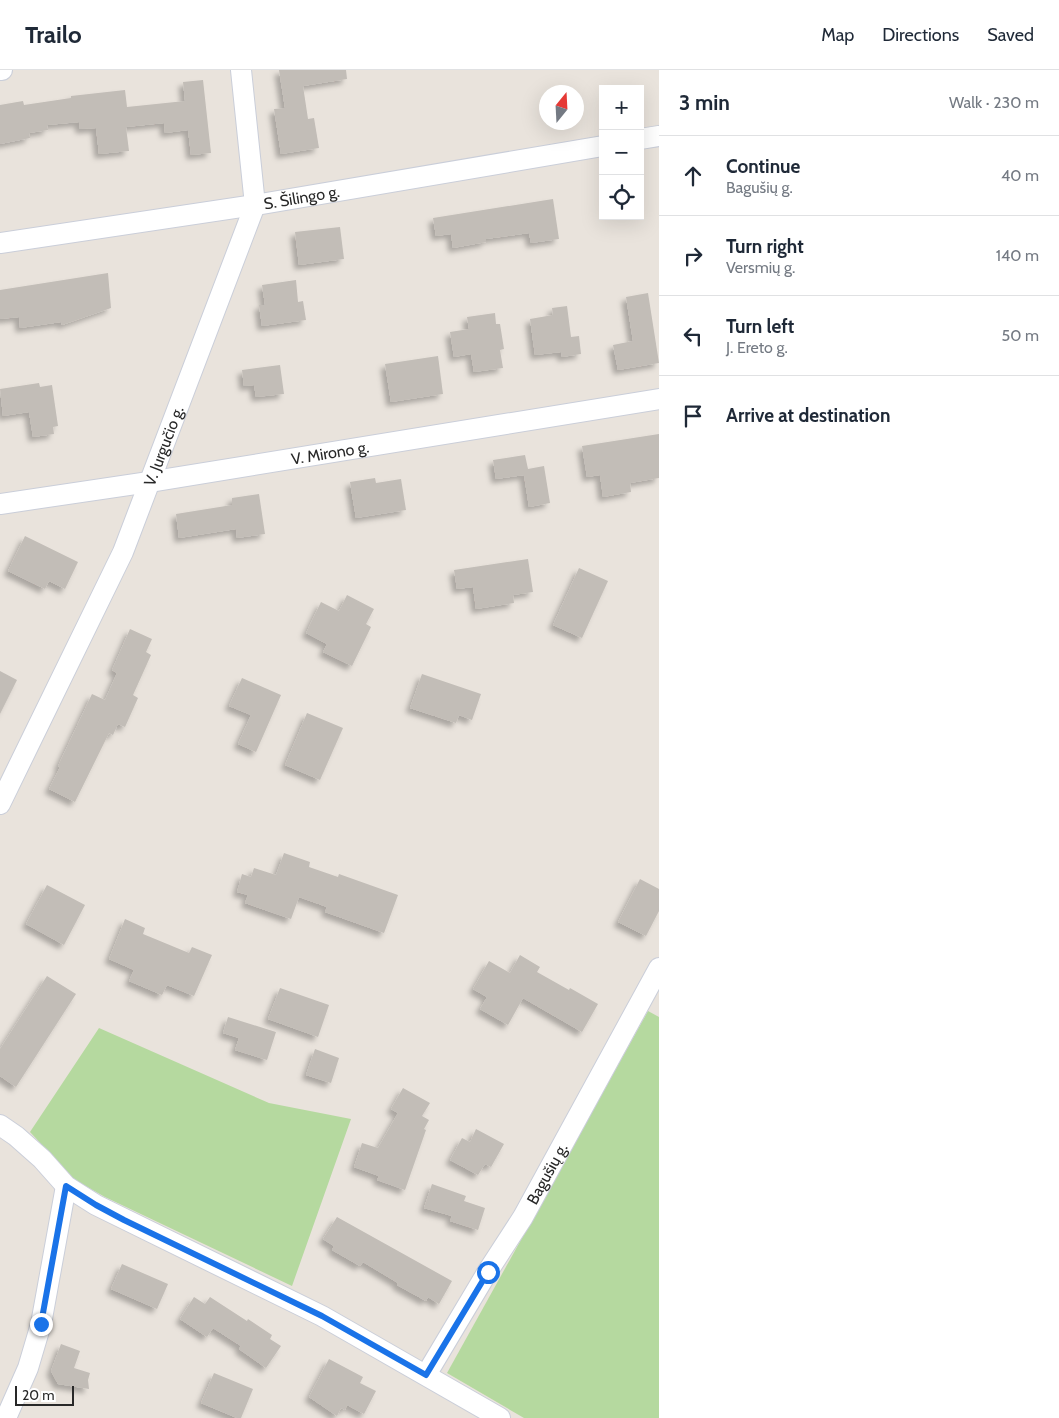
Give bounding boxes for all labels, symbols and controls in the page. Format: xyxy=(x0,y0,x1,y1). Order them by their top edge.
text: Trailo xyxy=(25,20,82,49)
text: Map xyxy=(821,24,854,46)
text: Directions xyxy=(882,24,959,46)
text: Saved xyxy=(987,24,1034,46)
north arrow xyxy=(539,85,584,130)
map controls xyxy=(599,85,644,220)
button: + xyxy=(599,85,644,130)
text: 3 min xyxy=(679,90,730,115)
text: Walk · 230 m xyxy=(949,93,1039,112)
button: − xyxy=(599,130,644,175)
text: Continue xyxy=(726,155,800,178)
icon: ahead xyxy=(679,162,707,190)
text: 40 m xyxy=(1001,166,1039,185)
button: locate xyxy=(599,175,644,220)
text: Bagušių g. xyxy=(726,178,793,197)
street label: S. Šilingo g. xyxy=(262,182,341,213)
text: Turn right xyxy=(726,235,804,258)
icon: right xyxy=(679,242,707,270)
text: 140 m xyxy=(996,246,1039,265)
text: Versmių g. xyxy=(726,258,795,277)
text: Turn left xyxy=(726,315,794,338)
icon: left xyxy=(679,322,707,350)
text: 50 m xyxy=(1002,326,1039,345)
text: J. Ereto g. xyxy=(726,338,788,357)
icon: arrive xyxy=(679,402,707,430)
street label: V. Jurgučio g. xyxy=(140,403,188,489)
text: Arrive at destination xyxy=(726,404,890,427)
street label: V. Mirono g. xyxy=(290,437,370,469)
street label: Bagušių g. xyxy=(523,1140,572,1208)
route start xyxy=(477,1261,500,1284)
route end xyxy=(30,1313,53,1336)
scale bar xyxy=(15,1383,74,1406)
text: 20 m xyxy=(22,1386,55,1404)

